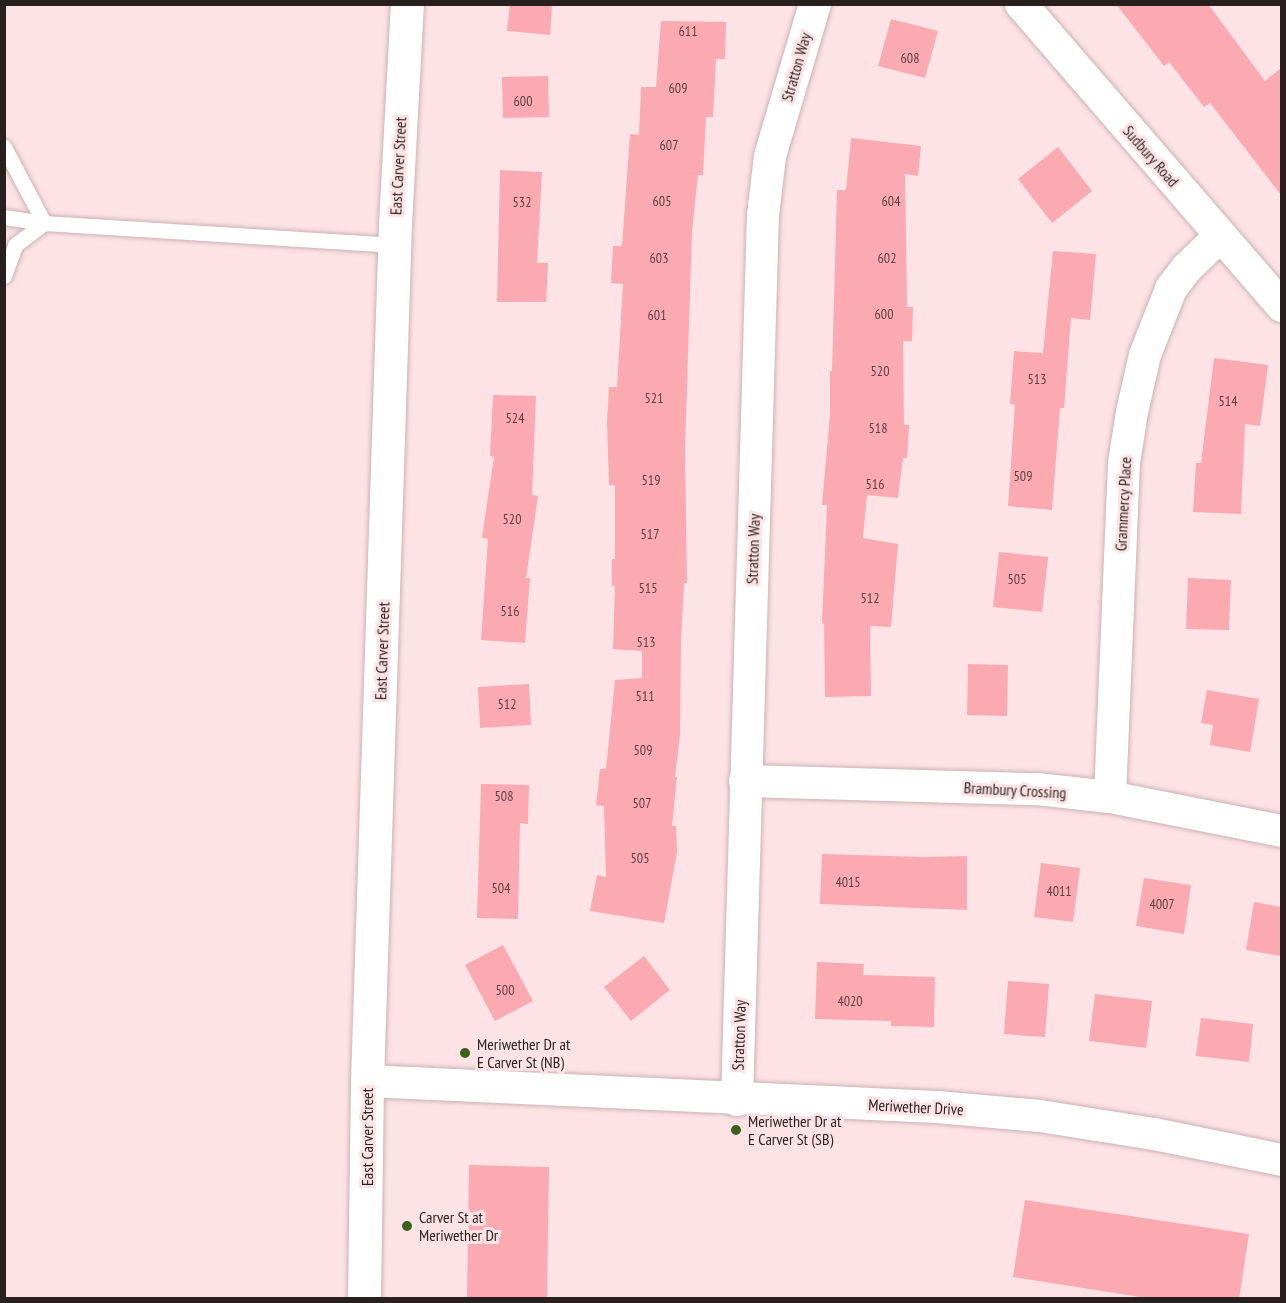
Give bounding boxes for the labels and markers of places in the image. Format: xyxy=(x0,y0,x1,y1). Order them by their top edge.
place label: Meriwether Dr at E Carver St (NB) xyxy=(477,1034,570,1072)
marker: Meriwether Dr at E Carver St (NB) xyxy=(458,1046,472,1060)
place label: Meriwether Dr at E Carver St (SB) xyxy=(748,1111,841,1149)
marker: Meriwether Dr at E Carver St (SB) xyxy=(729,1123,743,1137)
place label: Carver St at Meriwether Dr xyxy=(419,1207,498,1245)
marker: Carver St at Meriwether Dr xyxy=(400,1219,414,1233)

